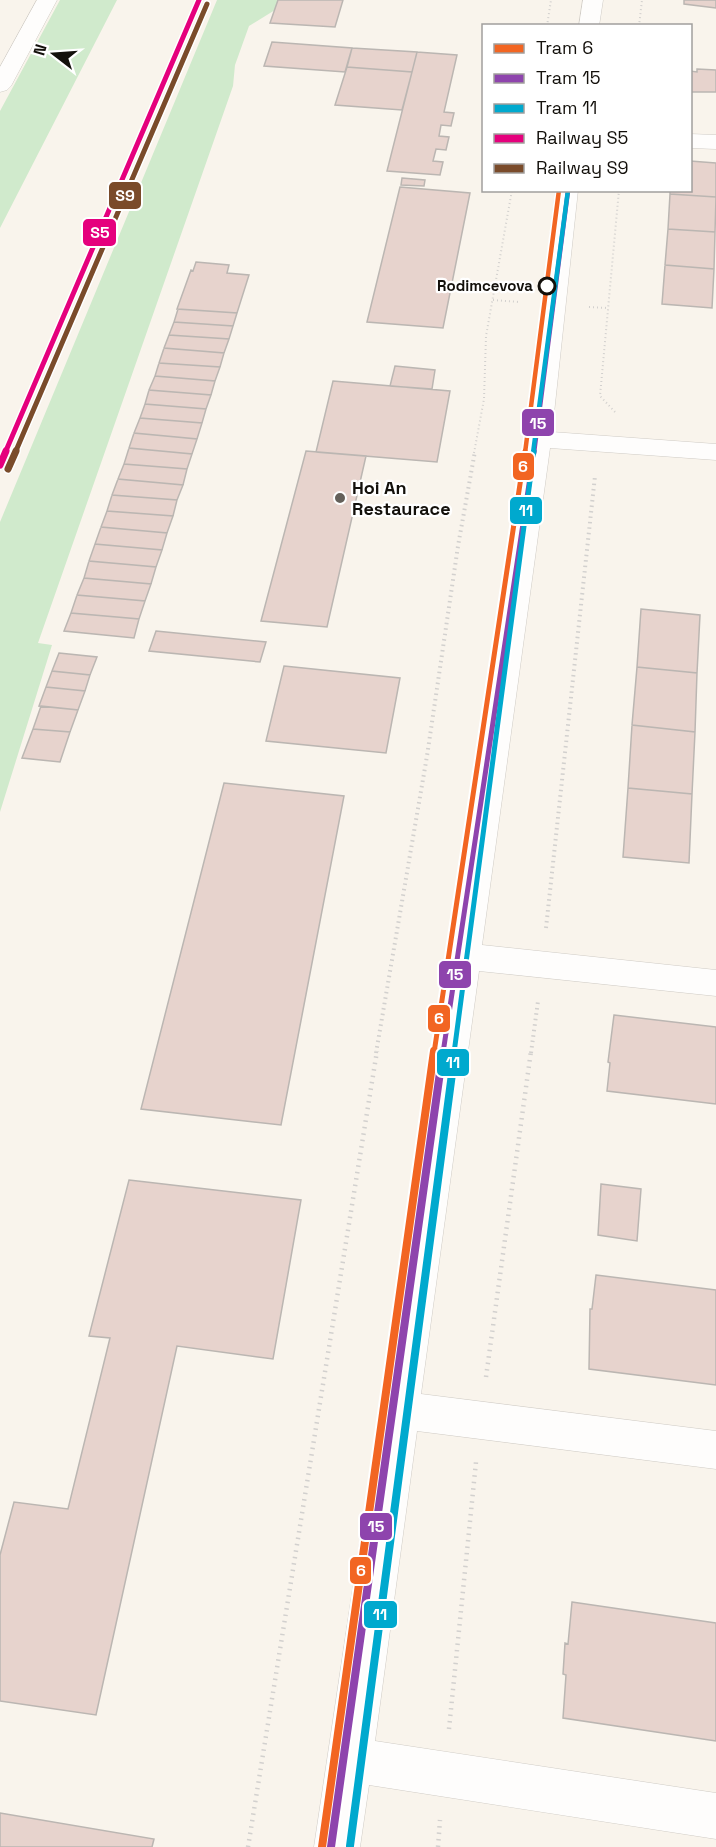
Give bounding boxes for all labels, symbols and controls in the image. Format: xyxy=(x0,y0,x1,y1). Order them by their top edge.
north arrow xyxy=(24,24,84,84)
legend xyxy=(482,24,692,192)
text: Tram 6 xyxy=(536,36,593,59)
text: N xyxy=(29,42,52,58)
text: Tram 15 xyxy=(536,66,600,89)
text: Tram 11 xyxy=(536,96,597,119)
text: Railway S5 xyxy=(536,126,628,149)
text: Railway S9 xyxy=(536,156,629,179)
line badge: S9 xyxy=(108,181,142,210)
text: S9 xyxy=(115,185,135,206)
line badge: S5 xyxy=(82,218,117,247)
text: S5 xyxy=(90,222,110,243)
place label: Rodimcevova xyxy=(437,276,533,295)
marker: Rodimcevova xyxy=(538,277,556,295)
line badge: 15 xyxy=(521,408,555,437)
text: 15 xyxy=(530,413,547,434)
line badge: 6 xyxy=(512,452,535,481)
text: 6 xyxy=(518,456,528,477)
place label: Hoi An Restaurace xyxy=(352,476,451,520)
marker: Hoi An Restaurace xyxy=(333,491,347,505)
line badge: 11 xyxy=(509,496,543,525)
text: 11 xyxy=(519,500,533,521)
line badge: 15 xyxy=(438,960,472,989)
text: 15 xyxy=(447,964,464,985)
line badge: 6 xyxy=(427,1004,451,1033)
text: 6 xyxy=(434,1008,444,1029)
line badge: 11 xyxy=(436,1048,470,1077)
text: 11 xyxy=(446,1052,460,1073)
line badge: 15 xyxy=(359,1512,393,1541)
text: 15 xyxy=(368,1516,385,1537)
line badge: 6 xyxy=(349,1556,372,1585)
text: 6 xyxy=(356,1560,366,1581)
line badge: 11 xyxy=(363,1600,398,1629)
text: 11 xyxy=(373,1604,387,1625)

